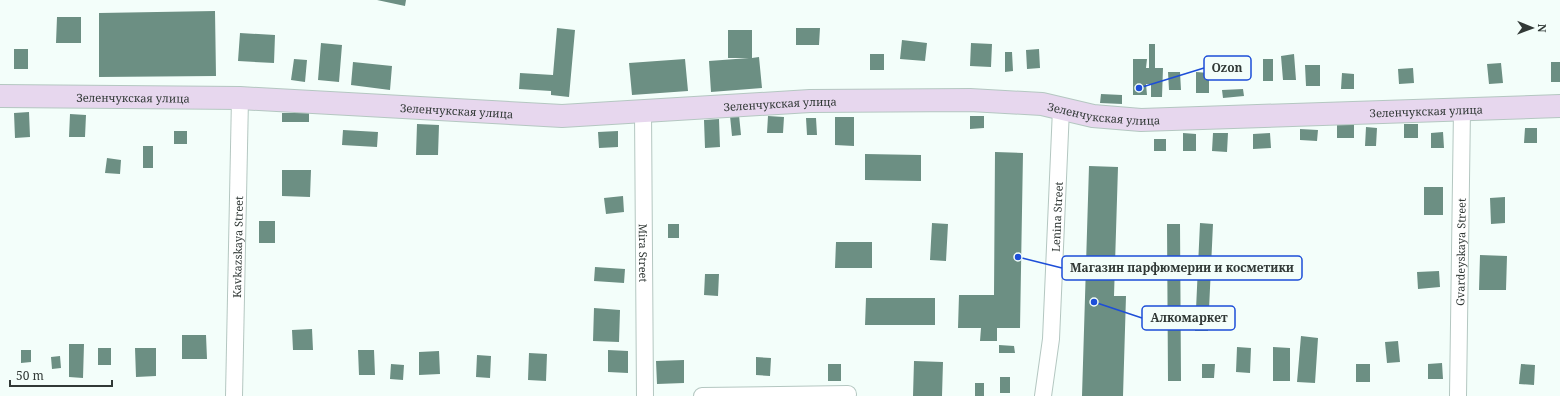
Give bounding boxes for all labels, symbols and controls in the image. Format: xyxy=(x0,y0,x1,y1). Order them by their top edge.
north arrow xyxy=(1512,8,1552,48)
text: N xyxy=(1535,24,1550,33)
callout: Ozon xyxy=(1204,56,1251,80)
text: Ozon xyxy=(1211,59,1243,76)
street label: Зеленчукская улица xyxy=(76,89,190,105)
street label: Зеленчукская улица xyxy=(723,93,837,114)
street label: Зеленчукская улица xyxy=(1046,98,1160,128)
street label: Зеленчукская улица xyxy=(400,99,514,121)
street label: Зеленчукская улица xyxy=(1369,101,1483,120)
street label: Lenina Street xyxy=(1047,181,1065,252)
street label: Kavkazskaya Street xyxy=(228,196,246,298)
street label: Gvardeyskaya Street xyxy=(1452,198,1468,306)
street label: Mira Street xyxy=(636,224,652,282)
callout: Магазин парфюмерии и косметики xyxy=(1062,256,1302,280)
text: Магазин парфюмерии и косметики xyxy=(1070,259,1294,276)
callout: Алкомаркет xyxy=(1142,306,1235,330)
text: Алкомаркет xyxy=(1150,309,1228,326)
scale bar xyxy=(10,362,112,388)
text: 50 m xyxy=(16,367,44,384)

